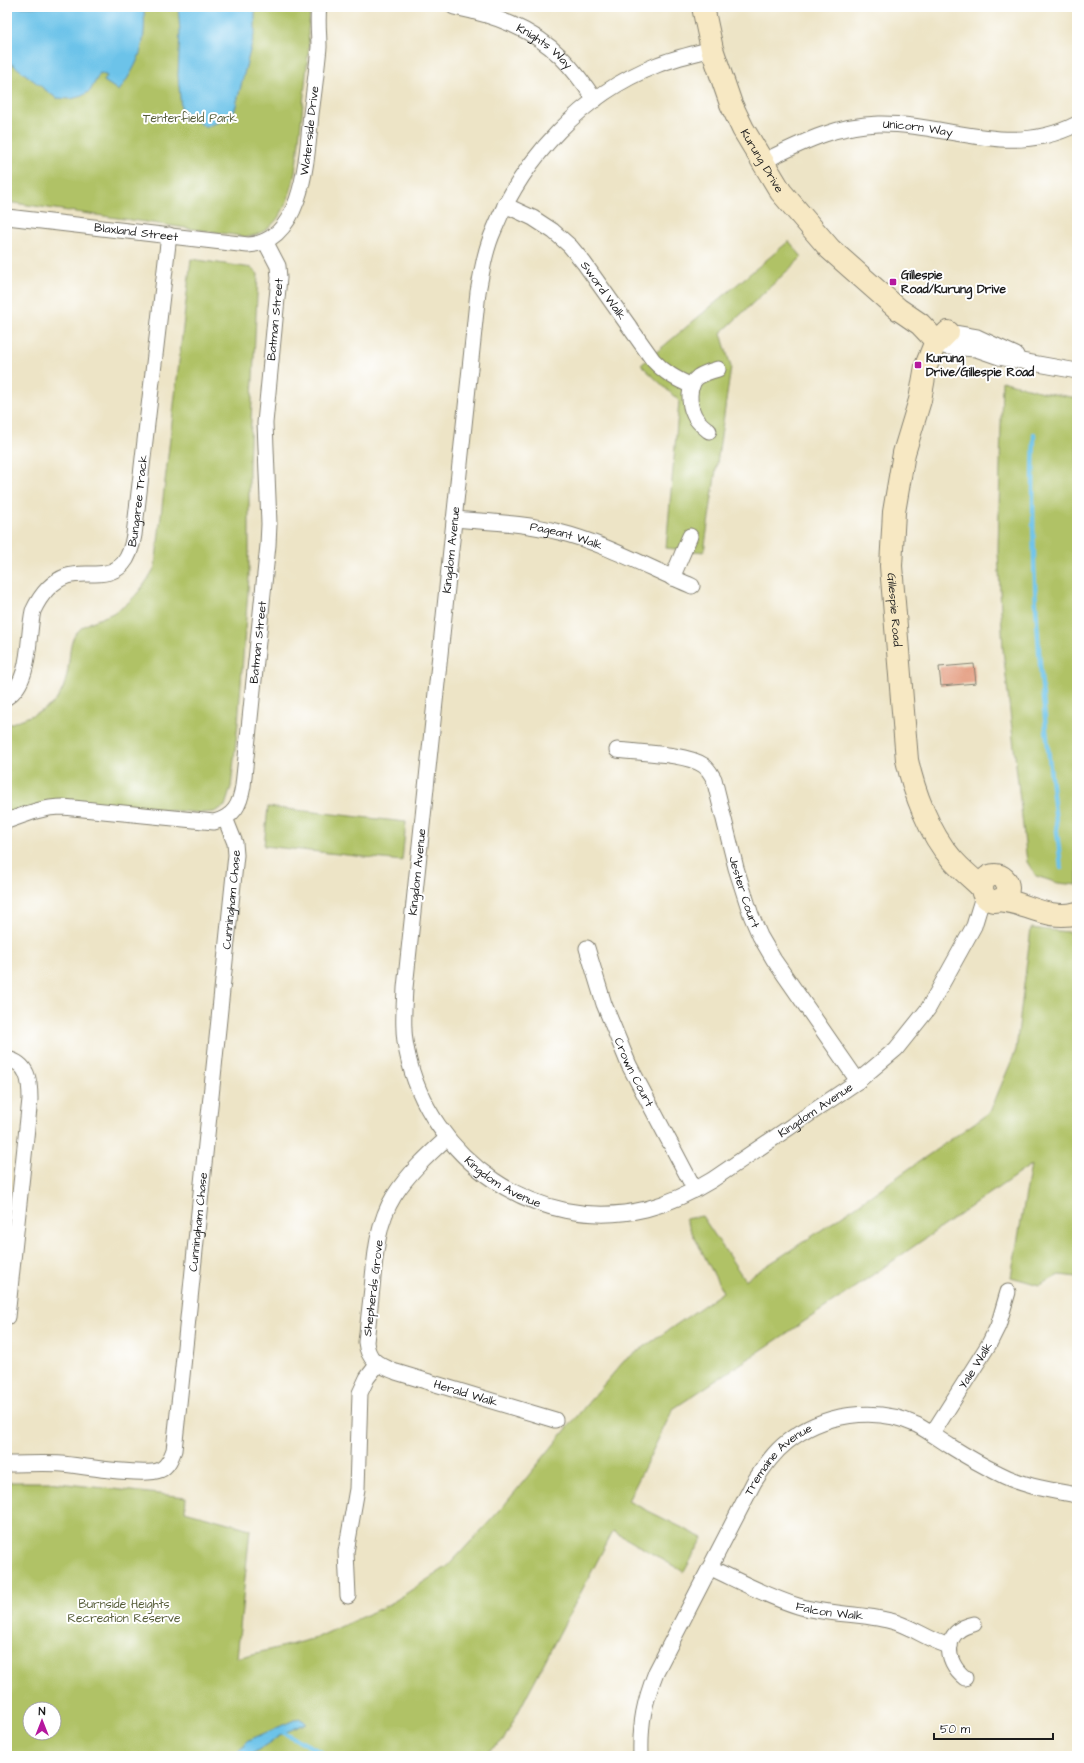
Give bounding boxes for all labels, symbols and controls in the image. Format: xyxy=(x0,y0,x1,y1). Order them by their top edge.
street label: Knights Way xyxy=(513,20,577,74)
street label: Waterside Drive xyxy=(296,85,324,177)
park label: Tenterfield Park xyxy=(143,110,238,127)
street label: Unicorn Way xyxy=(883,116,954,142)
street label: Kurung Drive xyxy=(736,126,788,197)
street label: Blaxland Street xyxy=(93,219,179,246)
street label: Sword Walk xyxy=(576,258,630,324)
place label: Gillespie Road/Kurung Drive xyxy=(901,267,1007,300)
street label: Batman Street xyxy=(263,277,288,362)
marker: Gillespie Road/Kurung Drive xyxy=(888,277,898,287)
place label: Kurung Drive/Gillespie Road xyxy=(926,350,1035,382)
marker: Kurung Drive/Gillespie Road xyxy=(913,360,923,370)
street label: Bungaree Track xyxy=(124,453,152,549)
street label: Kingdom Avenue xyxy=(438,505,466,594)
street label: Pageant Walk xyxy=(529,518,606,555)
street label: Gillespie Road xyxy=(883,572,906,647)
street label: Batman Street xyxy=(246,600,271,684)
street label: Kingdom Avenue xyxy=(404,827,432,916)
street label: Cunningham Chase xyxy=(218,849,245,950)
street label: Jester Court xyxy=(724,855,764,931)
street label: Crown Court xyxy=(610,1035,658,1110)
street label: Kingdom Avenue xyxy=(775,1079,857,1142)
street label: Kingdom Avenue xyxy=(460,1152,544,1212)
street label: Cunningham Chase xyxy=(185,1171,212,1273)
street label: Shepherds Grove xyxy=(359,1238,388,1337)
street label: Yale Walk xyxy=(955,1339,997,1393)
street label: Herald Walk xyxy=(432,1376,500,1411)
street label: Tremaine Avenue xyxy=(741,1420,815,1499)
park label: Burnside Heights Recreation Reserve xyxy=(68,1596,181,1627)
street label: Falcon Walk xyxy=(794,1598,865,1625)
north arrow xyxy=(22,1701,62,1741)
text: N xyxy=(39,1704,46,1719)
scale bar xyxy=(934,1715,1053,1741)
text: 50 m xyxy=(940,1721,971,1738)

